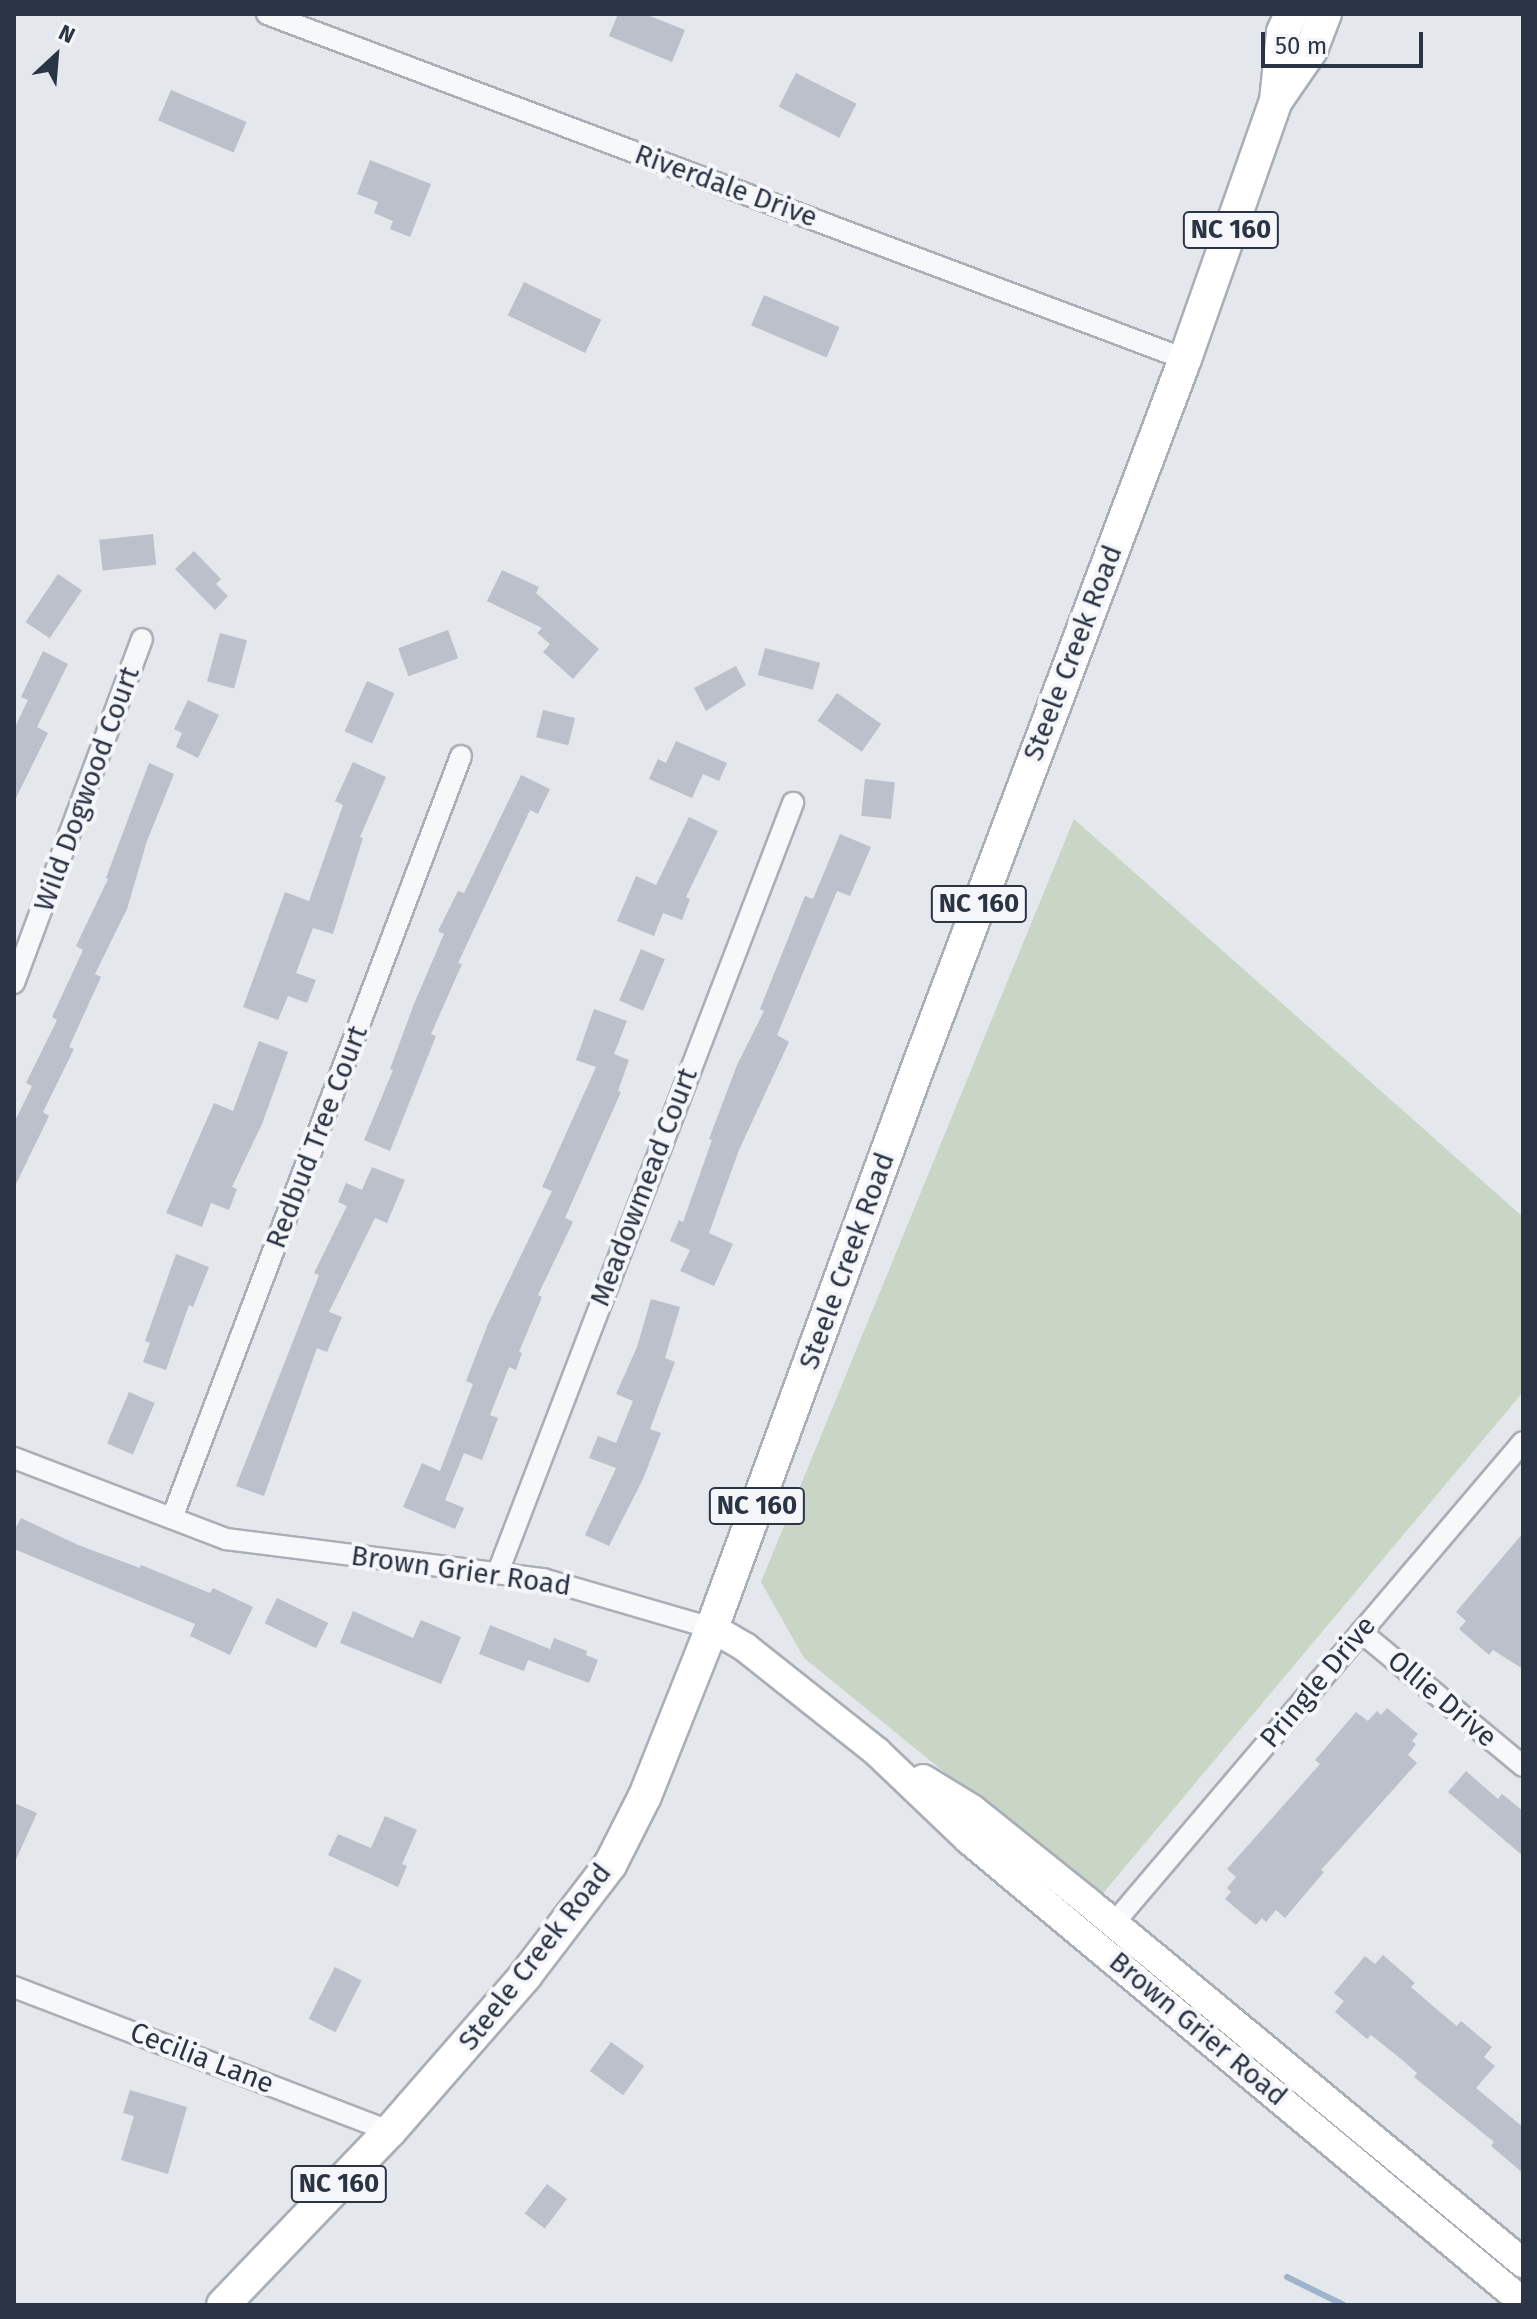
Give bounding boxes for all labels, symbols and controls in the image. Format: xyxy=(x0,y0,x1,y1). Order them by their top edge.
north arrow xyxy=(16,16,96,96)
scale bar xyxy=(1265,16,1427,66)
text: N xyxy=(54,19,79,49)
text: 50 m xyxy=(1275,32,1327,60)
street label: Riverdale Drive xyxy=(630,137,822,235)
road number: NC 160 xyxy=(1181,208,1281,252)
street label: Steele Creek Road xyxy=(1016,540,1130,766)
street label: Wild Dogwood Court xyxy=(27,662,147,916)
road number: NC 160 xyxy=(929,882,1029,926)
street label: Redbud Tree Court xyxy=(259,1021,375,1253)
street label: Meadowmead Court xyxy=(583,1063,705,1311)
street label: Steele Creek Road xyxy=(792,1148,902,1374)
road number: NC 160 xyxy=(707,1484,807,1528)
street label: Brown Grier Road xyxy=(349,1539,573,1603)
street label: Pringle Drive xyxy=(1253,1609,1383,1755)
street label: Ollie Drive xyxy=(1381,1644,1503,1754)
street label: Steele Creek Road xyxy=(451,1857,619,2057)
street label: Brown Grier Road xyxy=(1102,1945,1294,2113)
street label: Cecilia Lane xyxy=(126,2015,278,2101)
road number: NC 160 xyxy=(289,2162,389,2206)

